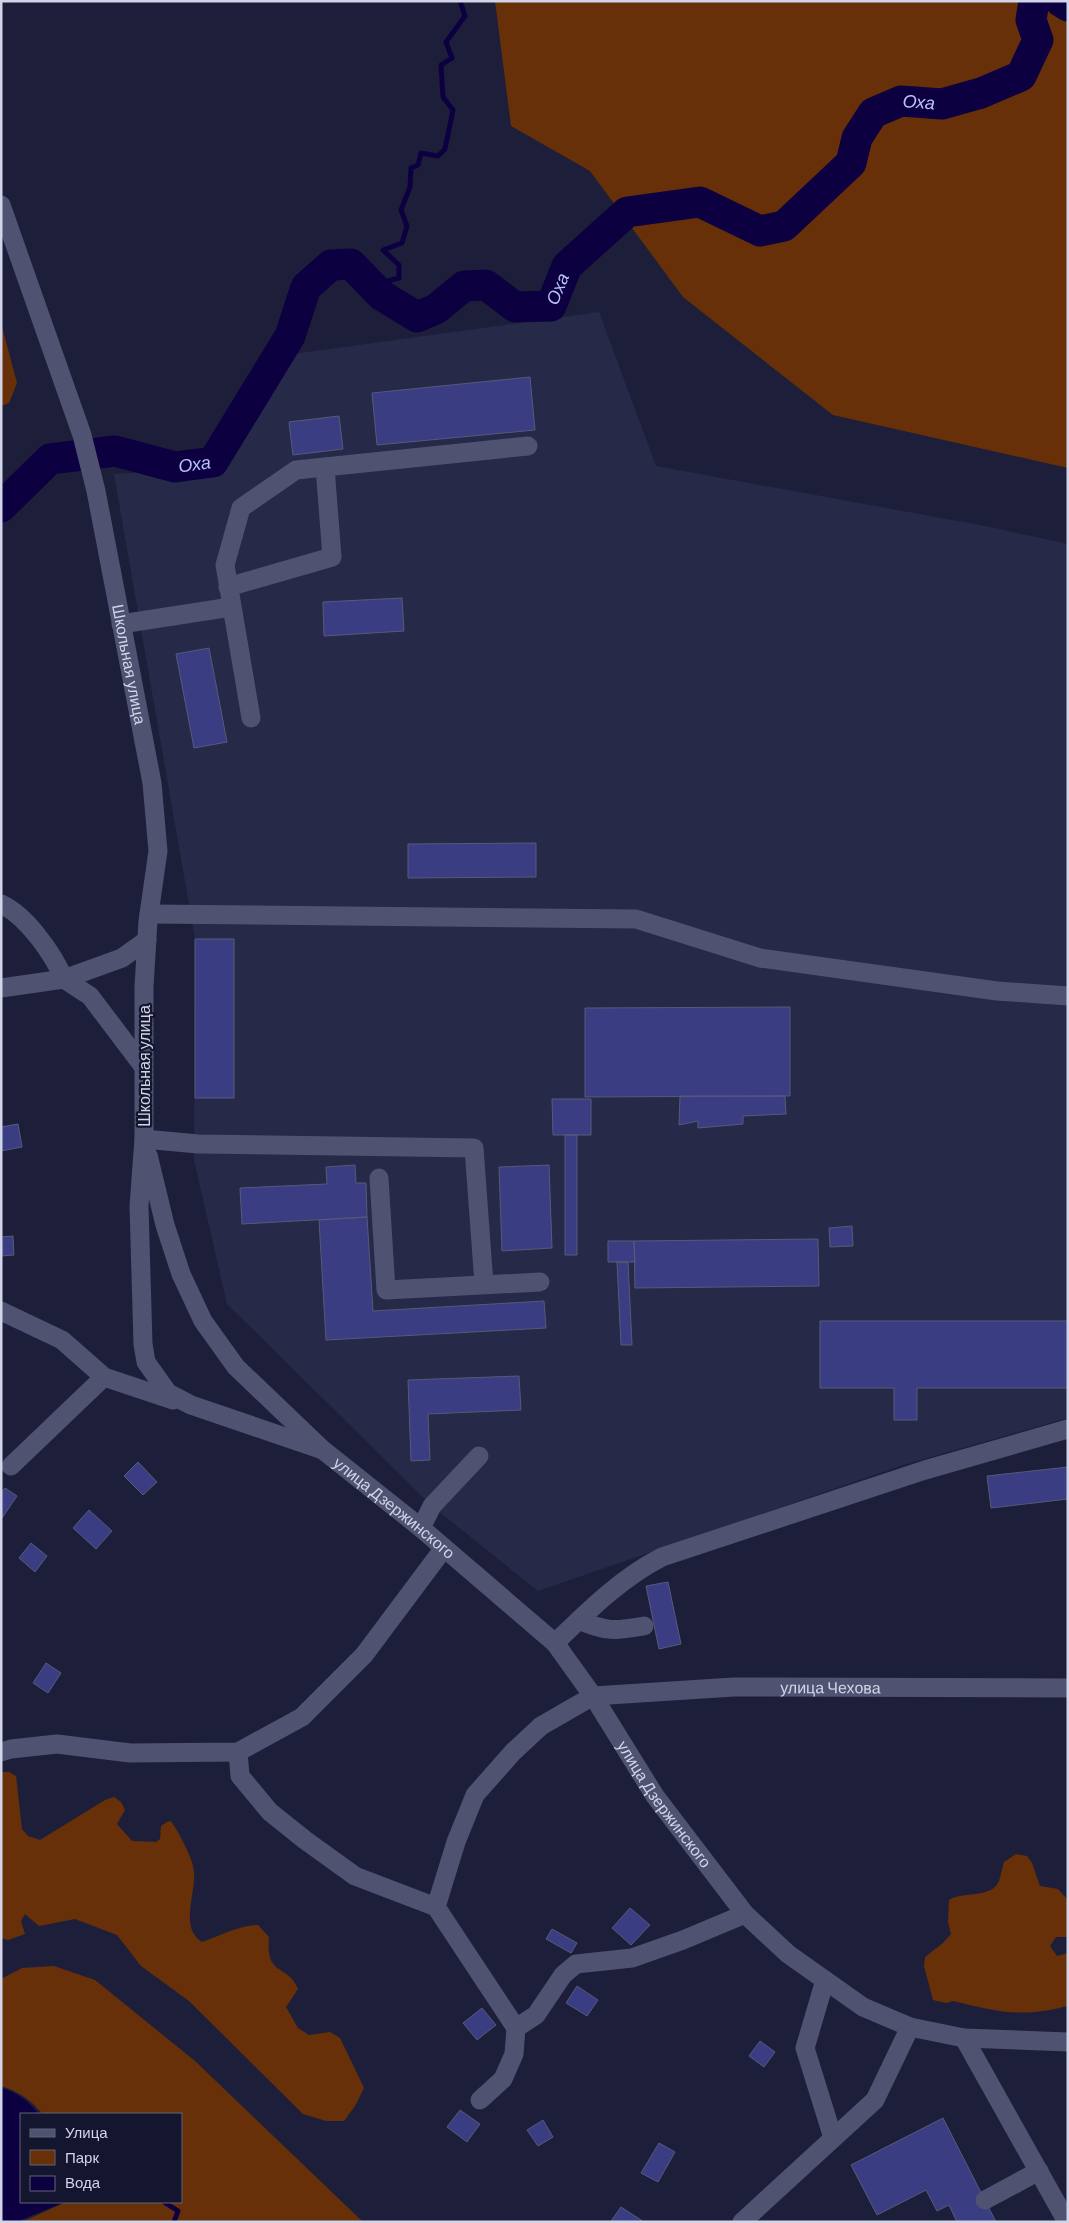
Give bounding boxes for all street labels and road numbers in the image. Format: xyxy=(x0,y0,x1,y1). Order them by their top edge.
street label: Школьная улица xyxy=(109,603,151,726)
street label: Школьная улица xyxy=(134,1005,153,1127)
street label: улица Дзержинского xyxy=(330,1452,459,1562)
street label: улица Чехова xyxy=(780,1677,881,1696)
street label: улица Дзержинского xyxy=(614,1737,716,1871)

